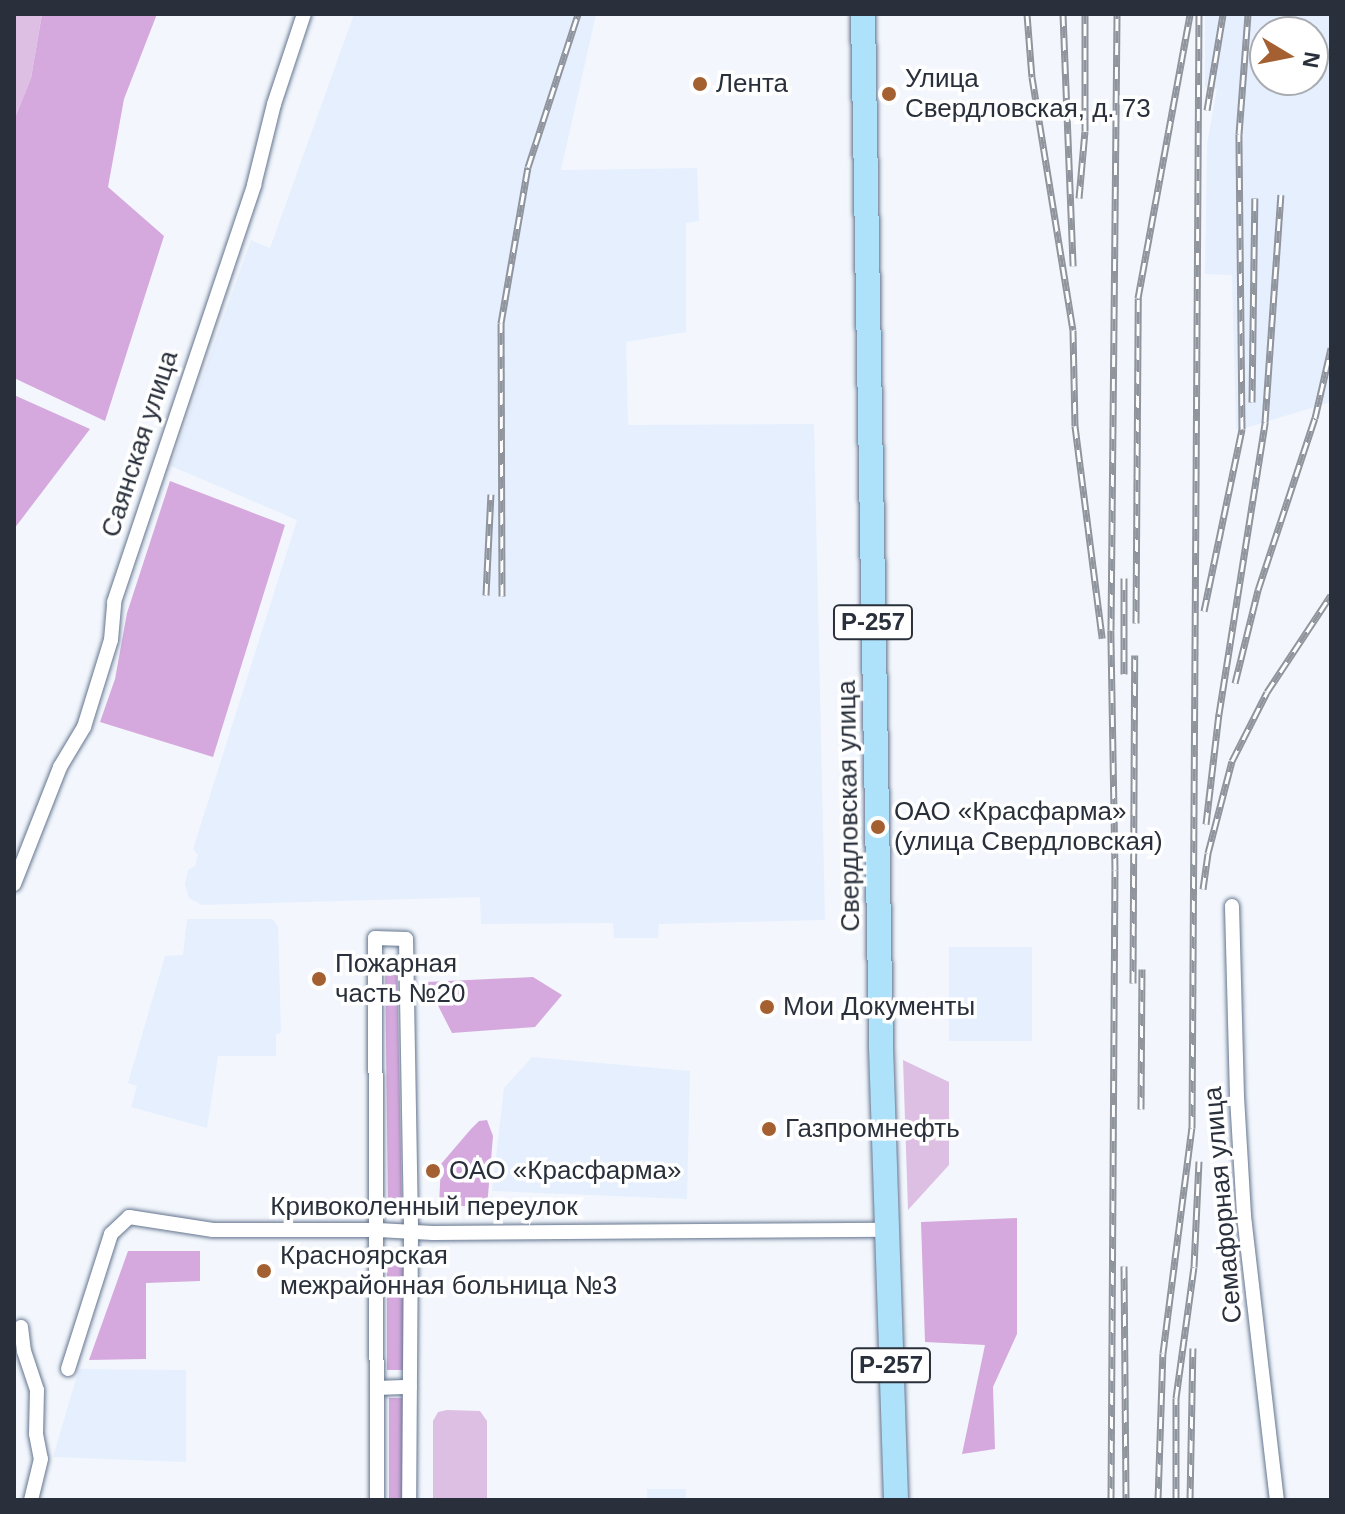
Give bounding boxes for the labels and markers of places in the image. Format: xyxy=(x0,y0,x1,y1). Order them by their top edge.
place label: Улица Свердловская, д. 73 xyxy=(905,63,1151,124)
place label: Лента xyxy=(716,68,788,100)
marker: Лента xyxy=(691,75,709,93)
marker: Улица Свердловская, д. 73 xyxy=(880,85,898,103)
place label: ОАО «Красфарма» (улица Свердловская) xyxy=(894,796,1163,858)
marker: ОАО «Красфарма» (улица Свердловская) xyxy=(869,818,887,836)
place label: Пожарная часть №20 xyxy=(335,948,465,1010)
marker: Пожарная часть №20 xyxy=(310,970,328,988)
place label: Мои Документы xyxy=(783,991,975,1023)
marker: Мои Документы xyxy=(758,998,776,1016)
place label: Газпромнефть xyxy=(785,1113,960,1145)
marker: Газпромнефть xyxy=(760,1120,778,1138)
place label: ОАО «Красфарма» xyxy=(449,1155,682,1187)
marker: ОАО «Красфарма» xyxy=(424,1162,442,1180)
place label: Красноярская межрайонная больница №3 xyxy=(280,1240,617,1302)
marker: Красноярская межрайонная больница №3 xyxy=(255,1262,273,1280)

